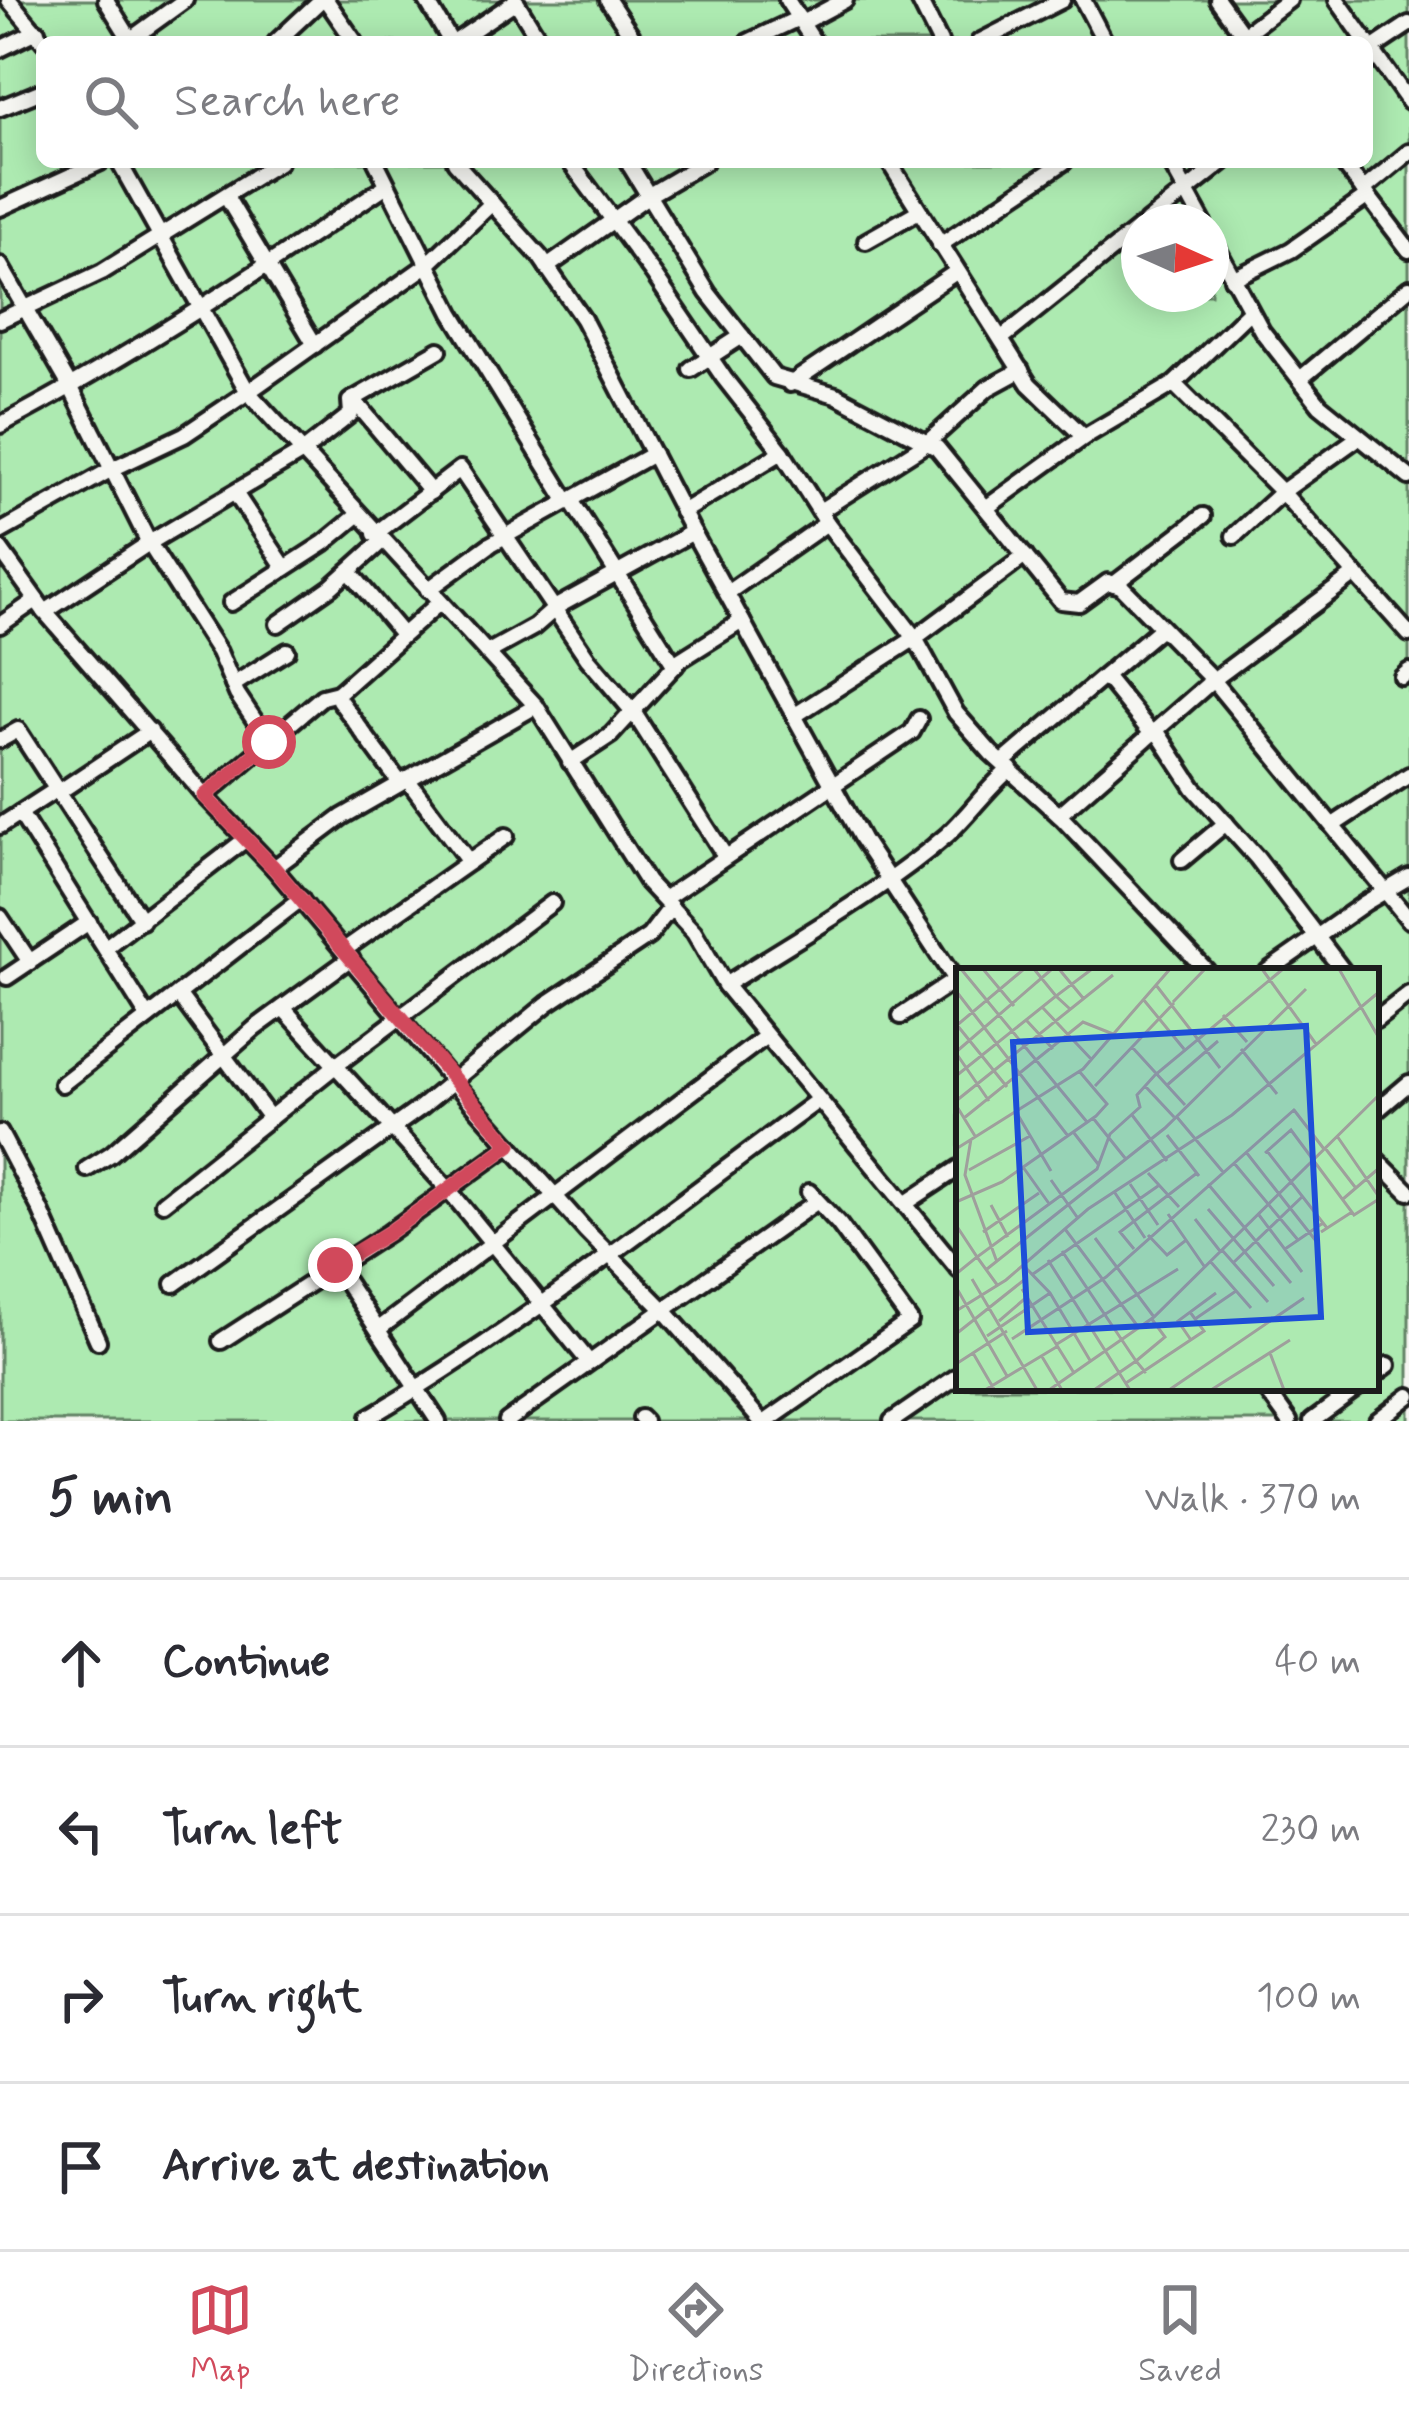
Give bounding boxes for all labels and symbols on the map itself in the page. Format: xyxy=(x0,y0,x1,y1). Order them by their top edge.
north arrow xyxy=(1121,204,1229,312)
route start xyxy=(242,715,296,769)
inset map xyxy=(956,968,1379,1391)
route end xyxy=(308,1238,362,1292)

